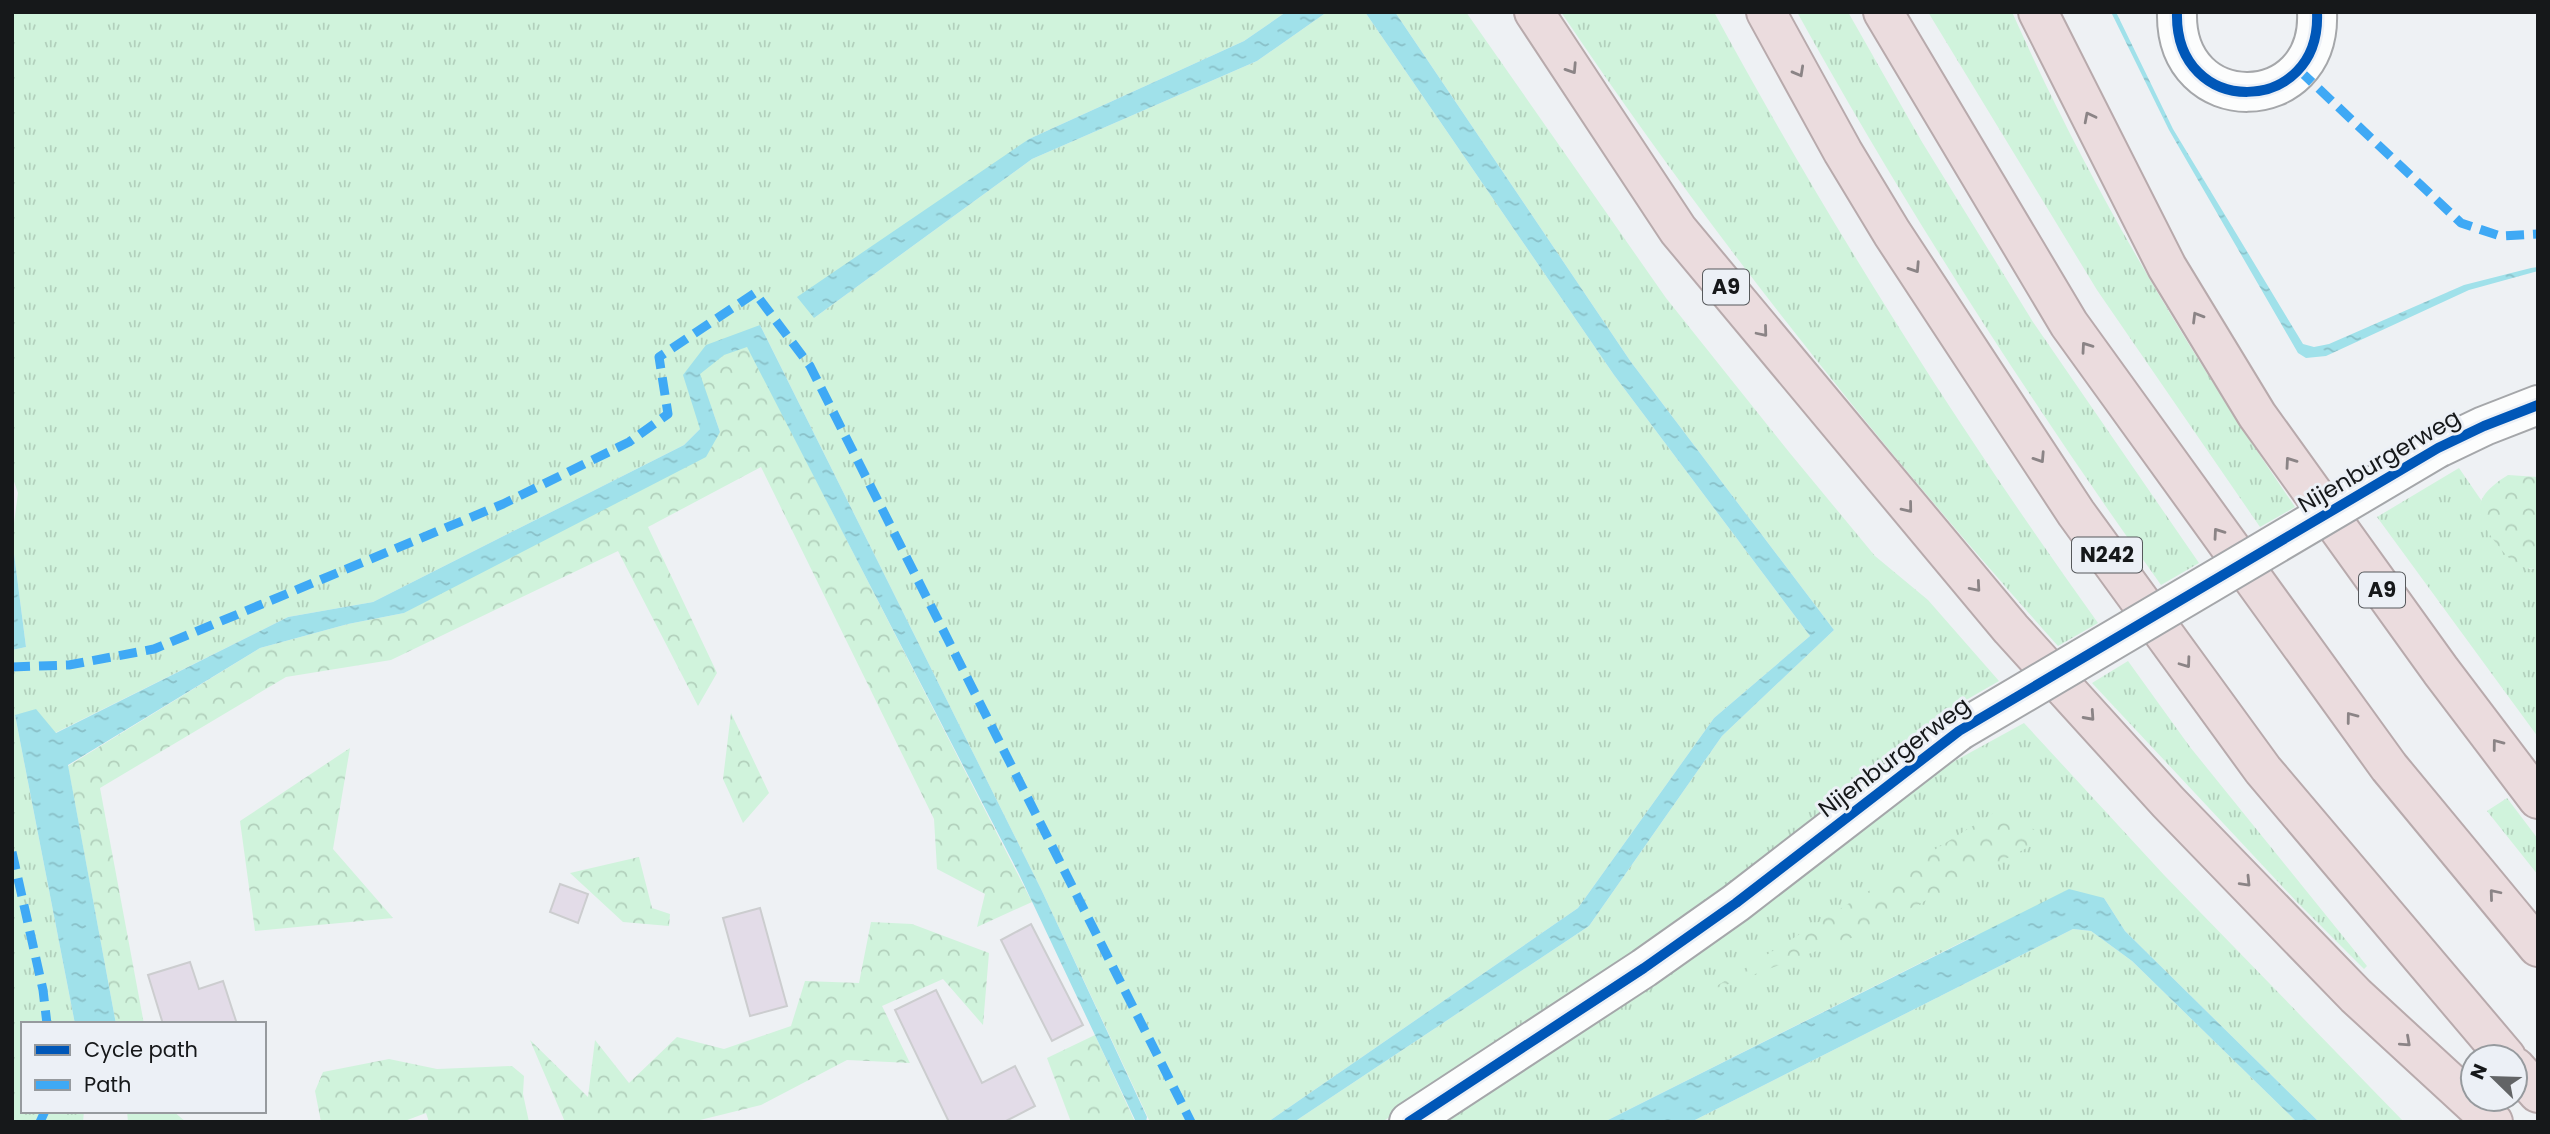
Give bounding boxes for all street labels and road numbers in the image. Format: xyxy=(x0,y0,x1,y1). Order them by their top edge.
road number: A9 xyxy=(1703,270,1749,304)
street label: Nijenburgerweg xyxy=(2292,402,2466,520)
road number: N242 xyxy=(2072,538,2142,572)
road number: A9 xyxy=(2359,572,2405,608)
street label: Nijenburgerweg xyxy=(1812,689,1976,825)

